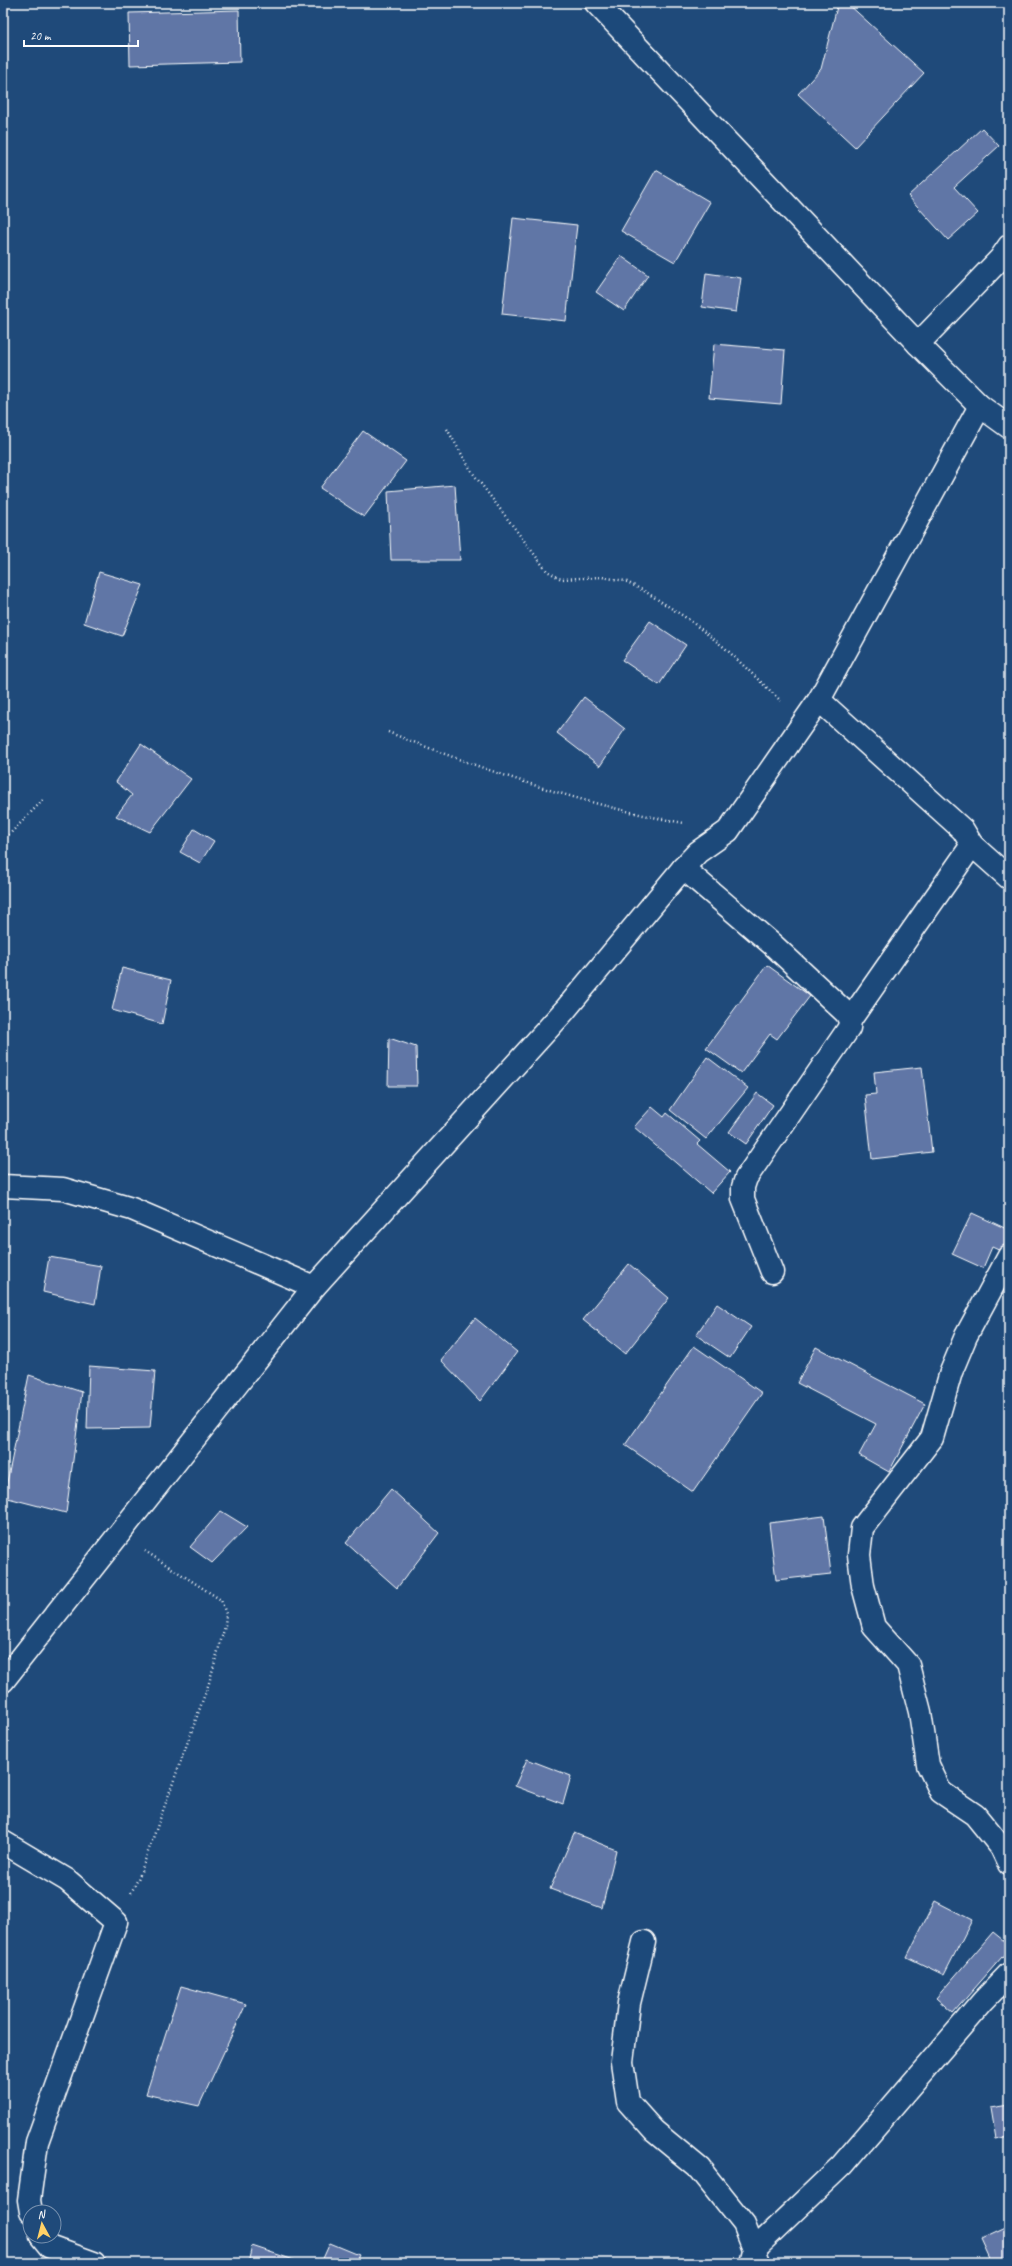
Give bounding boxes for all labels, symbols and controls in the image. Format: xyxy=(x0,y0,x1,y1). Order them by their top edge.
scale bar xyxy=(24,22,138,48)
text: 20 m xyxy=(30,28,52,44)
north arrow xyxy=(22,2204,62,2244)
text: N xyxy=(37,2206,47,2221)

